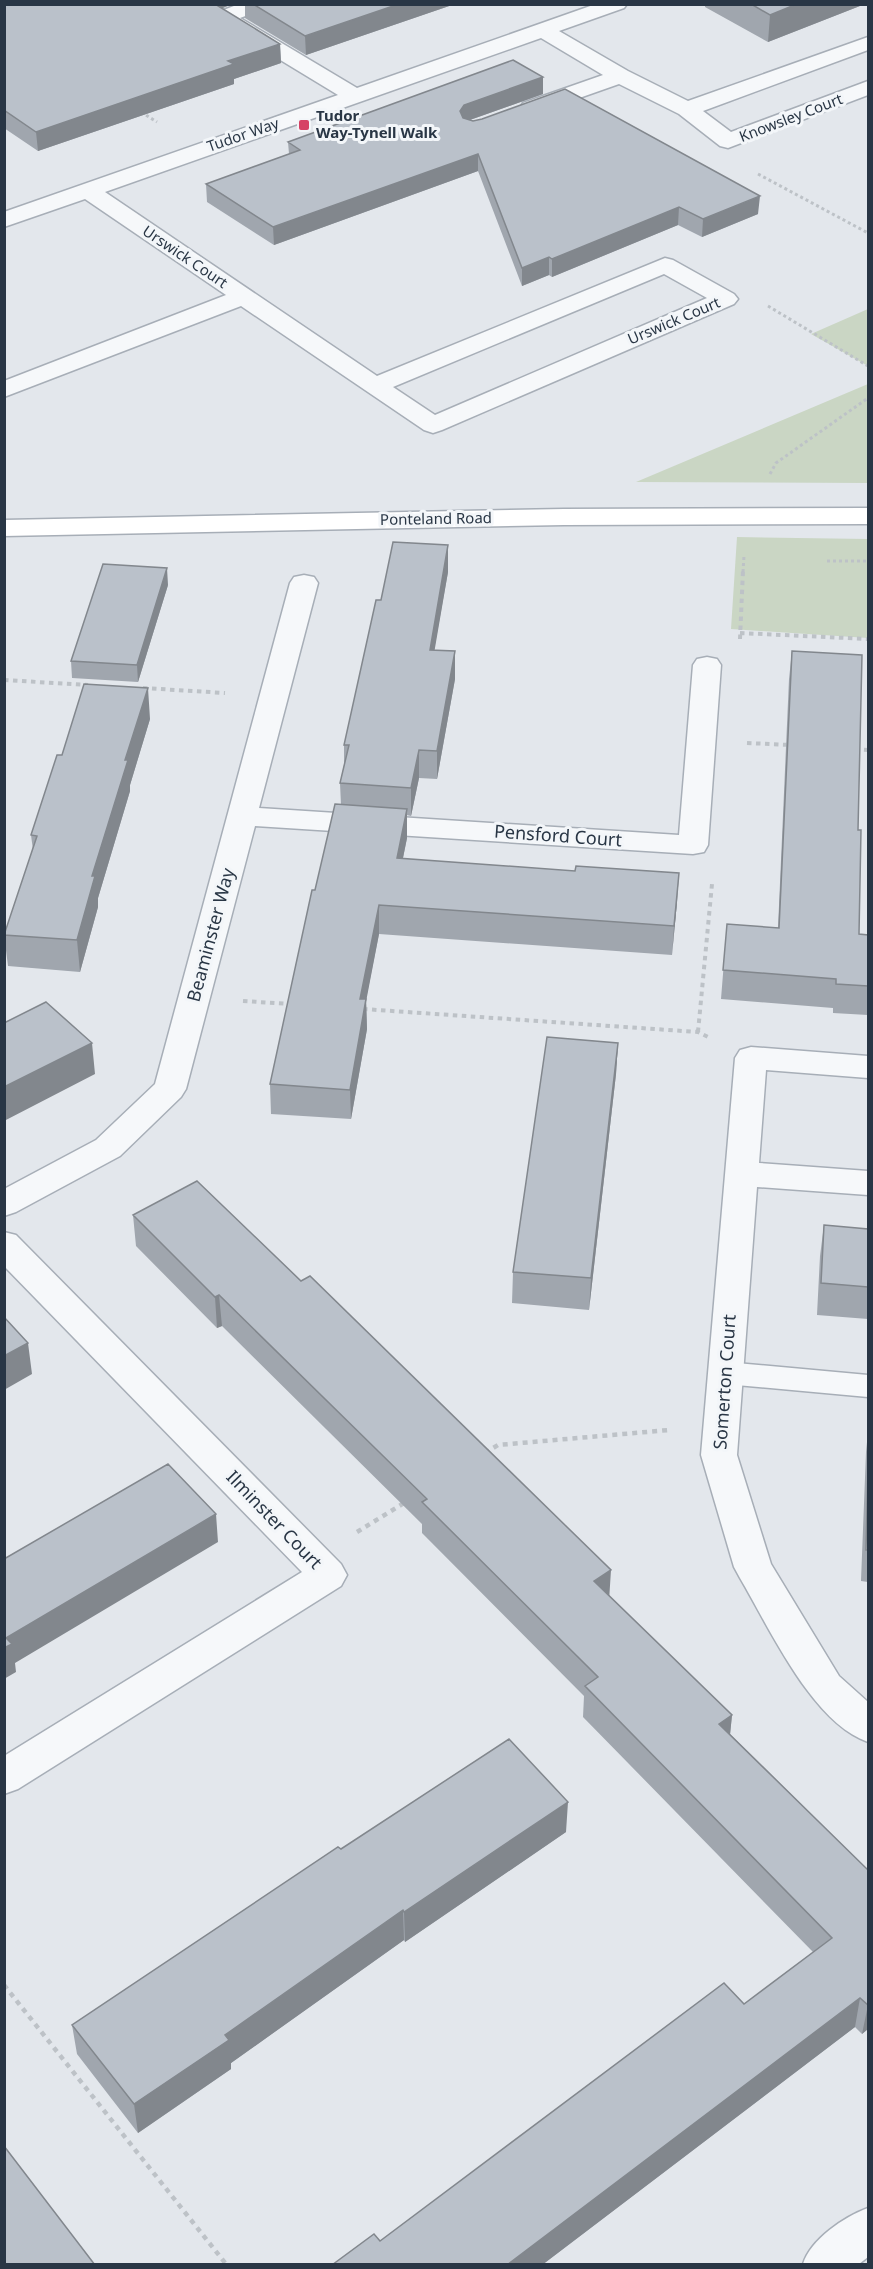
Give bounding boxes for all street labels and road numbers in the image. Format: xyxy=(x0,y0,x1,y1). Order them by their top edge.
street label: Knowsley Court xyxy=(736,88,846,146)
street label: Tudor Way xyxy=(204,112,282,156)
street label: Urswick Court xyxy=(139,220,232,292)
street label: Urswick Court xyxy=(624,291,723,349)
street label: Ponteland Road xyxy=(380,507,492,529)
street label: Pensford Court xyxy=(493,819,623,851)
street label: Beaminster Way xyxy=(181,864,240,1004)
street label: Somerton Court xyxy=(707,1313,741,1450)
street label: Ilminster Court xyxy=(222,1465,328,1574)

